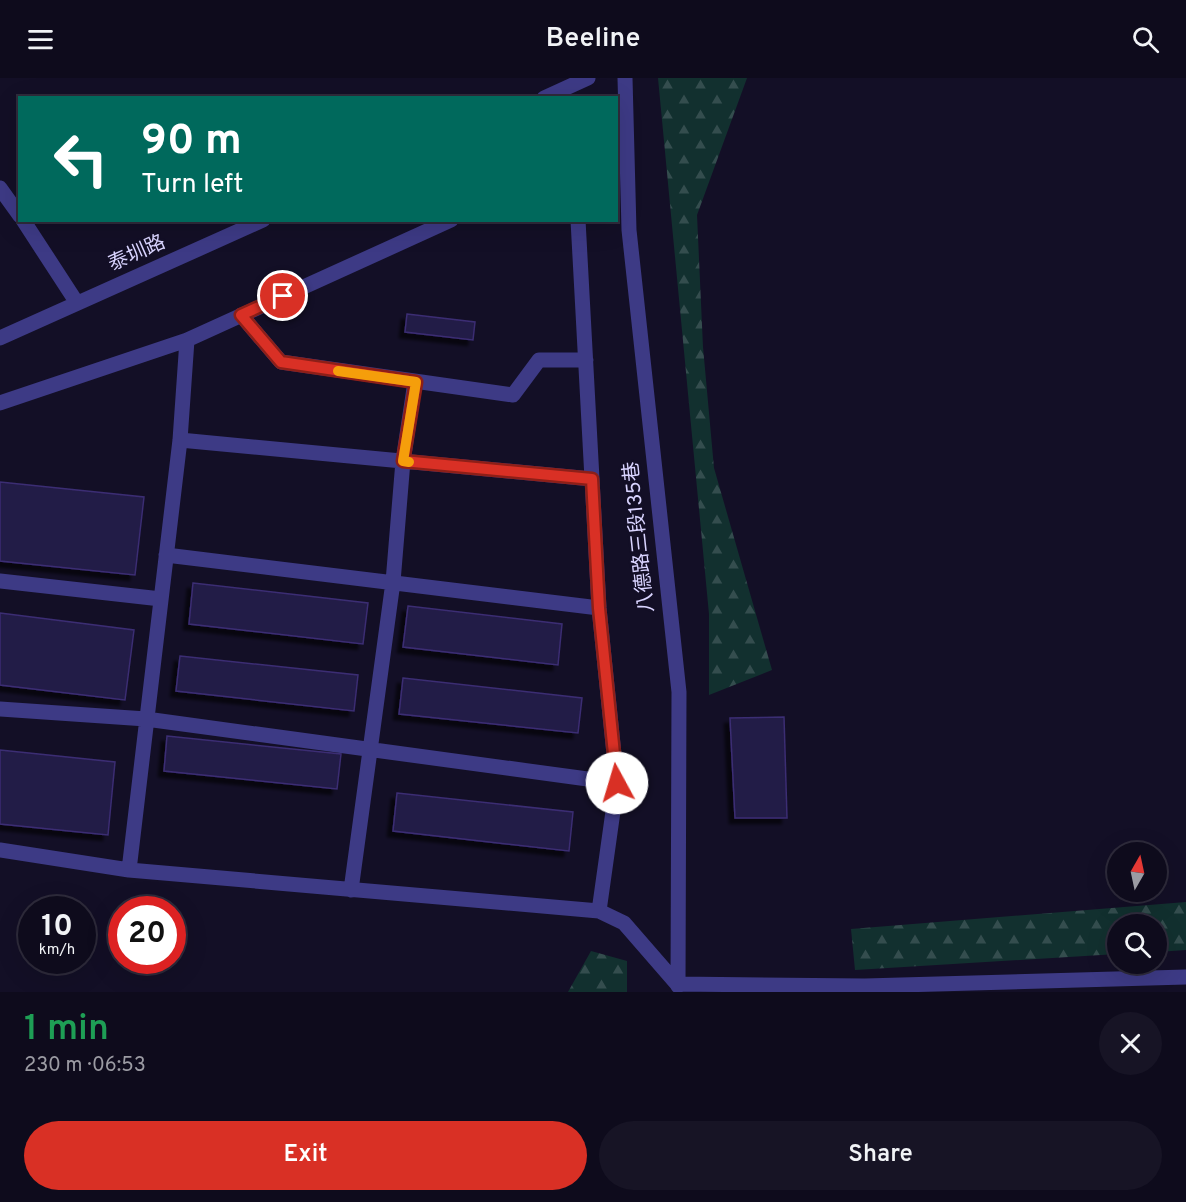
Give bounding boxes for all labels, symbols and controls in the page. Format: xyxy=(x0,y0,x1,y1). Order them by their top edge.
text: Beeline xyxy=(546,22,640,56)
icon: menu xyxy=(24,23,57,56)
icon: search xyxy=(1129,23,1162,56)
text: 90 m xyxy=(141,116,242,169)
icon: left xyxy=(42,120,120,198)
text: Turn left xyxy=(141,168,243,202)
street label: 泰圳路 xyxy=(104,230,170,278)
pin xyxy=(257,270,308,321)
icon: arrive xyxy=(266,279,299,312)
street label: 八德路三段135巷 xyxy=(619,460,661,614)
position arrow xyxy=(585,751,649,815)
north arrow xyxy=(1107,842,1167,902)
map controls xyxy=(1107,842,1167,974)
speed limit sign: 20 xyxy=(108,896,186,974)
text: 10 xyxy=(41,909,73,946)
button: search xyxy=(1107,914,1167,974)
text: km/h xyxy=(39,941,75,960)
text: 1 min xyxy=(24,1007,109,1053)
button: close xyxy=(1099,1012,1162,1075)
text: 230 m · 06:53 xyxy=(24,1053,146,1079)
button: Exit xyxy=(24,1121,587,1190)
button: Share xyxy=(599,1121,1162,1190)

